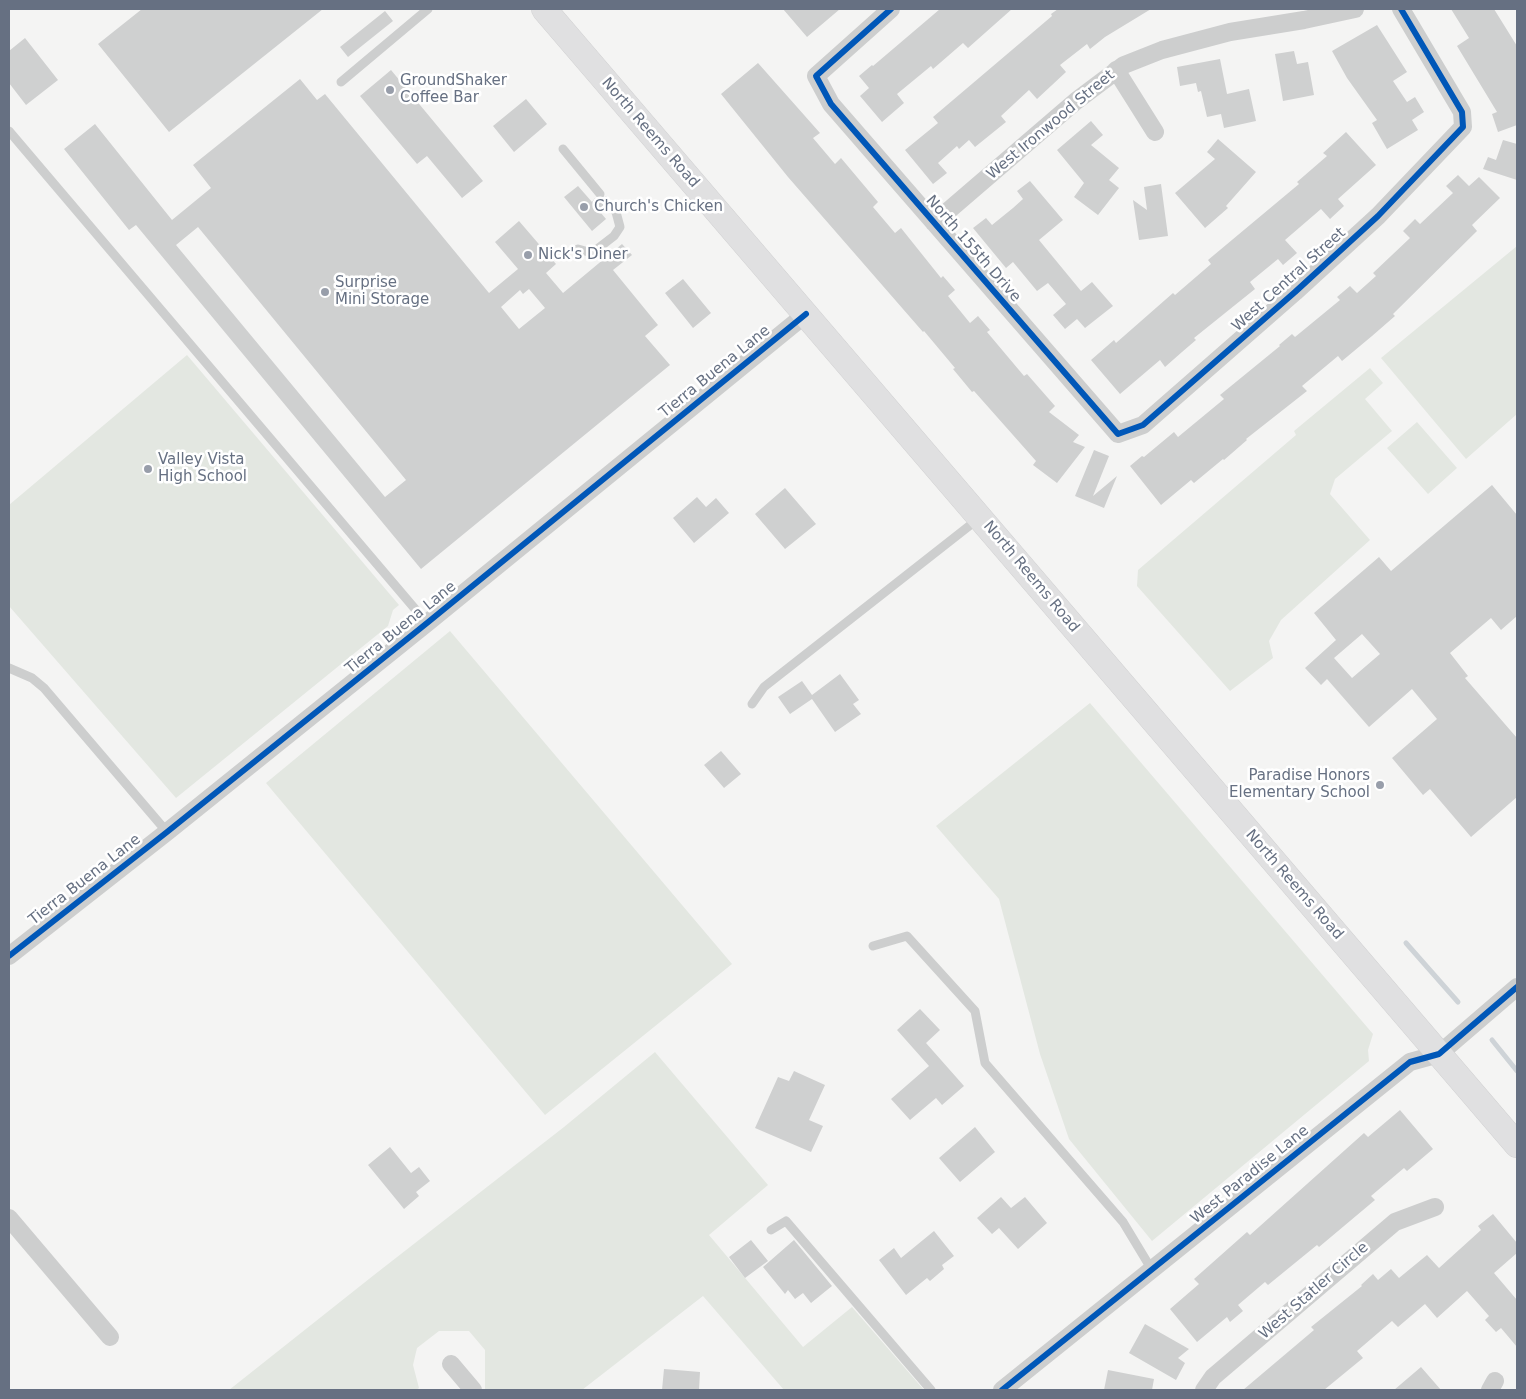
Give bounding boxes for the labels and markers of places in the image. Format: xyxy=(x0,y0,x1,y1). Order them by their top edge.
place label: GroundShaker Coffee Bar xyxy=(400,72,507,107)
marker: GroundShaker Coffee Bar xyxy=(384,84,396,96)
place label: Church's Chicken xyxy=(594,198,723,216)
marker: Church's Chicken xyxy=(578,201,590,213)
place label: Nick's Diner xyxy=(538,246,628,264)
marker: Nick's Diner xyxy=(522,249,534,261)
place label: Surprise Mini Storage xyxy=(335,274,429,309)
marker: Surprise Mini Storage xyxy=(319,286,331,298)
place label: Valley Vista High School xyxy=(158,451,247,486)
marker: Valley Vista High School xyxy=(142,463,154,475)
place label: Paradise Honors Elementary School xyxy=(1229,767,1370,802)
marker: Paradise Honors Elementary School xyxy=(1374,779,1386,791)

